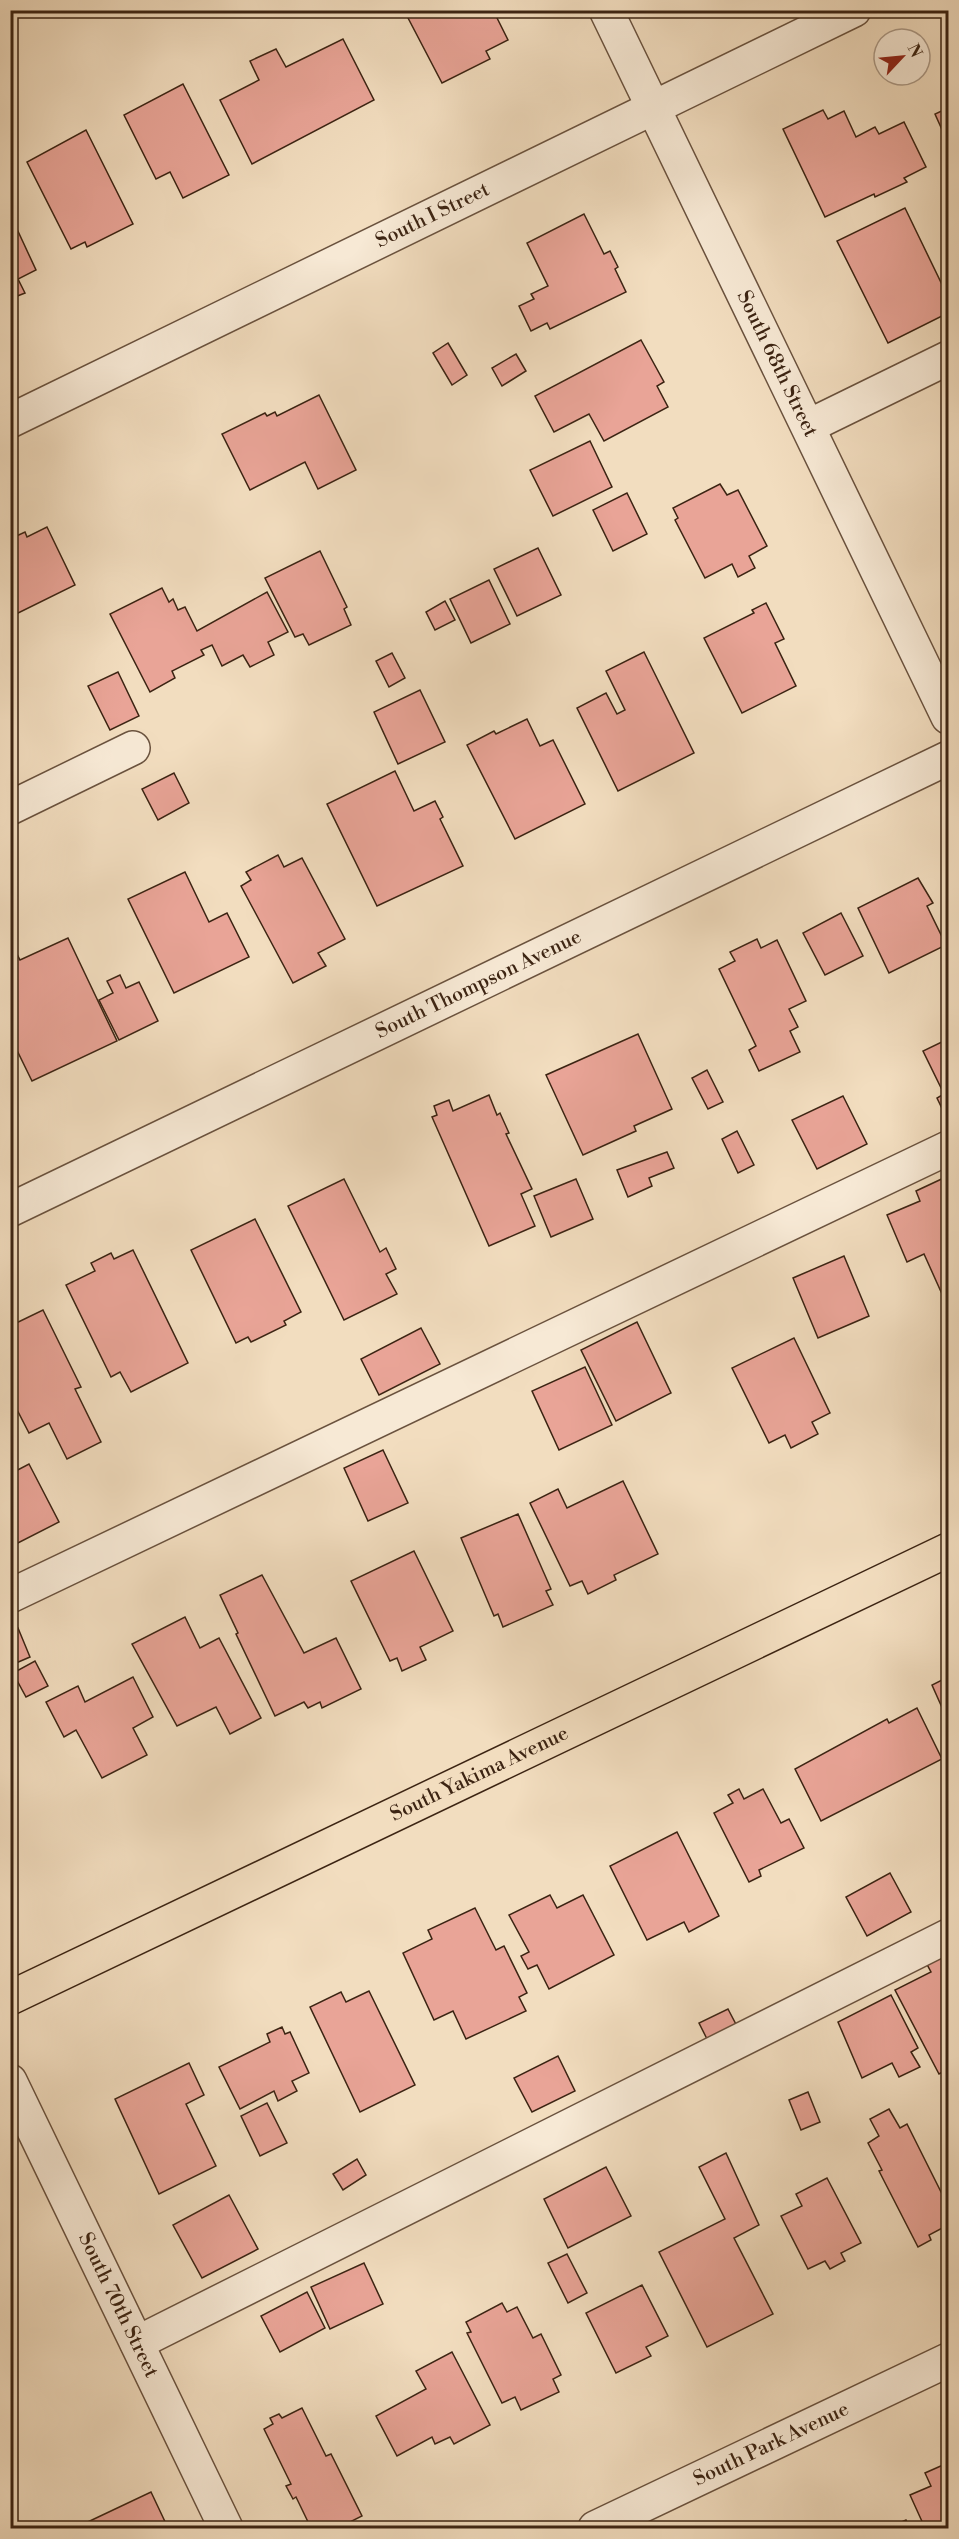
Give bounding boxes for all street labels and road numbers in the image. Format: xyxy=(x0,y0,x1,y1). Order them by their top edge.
street label: South I Street xyxy=(372,177,494,254)
street label: South 68th Street xyxy=(731,286,823,441)
street label: South Thompson Avenue xyxy=(371,924,585,1044)
street label: South Yakima Avenue xyxy=(386,1721,572,1827)
street label: South 70th Street xyxy=(73,2229,164,2382)
street label: South Park Avenue xyxy=(689,2397,853,2492)

